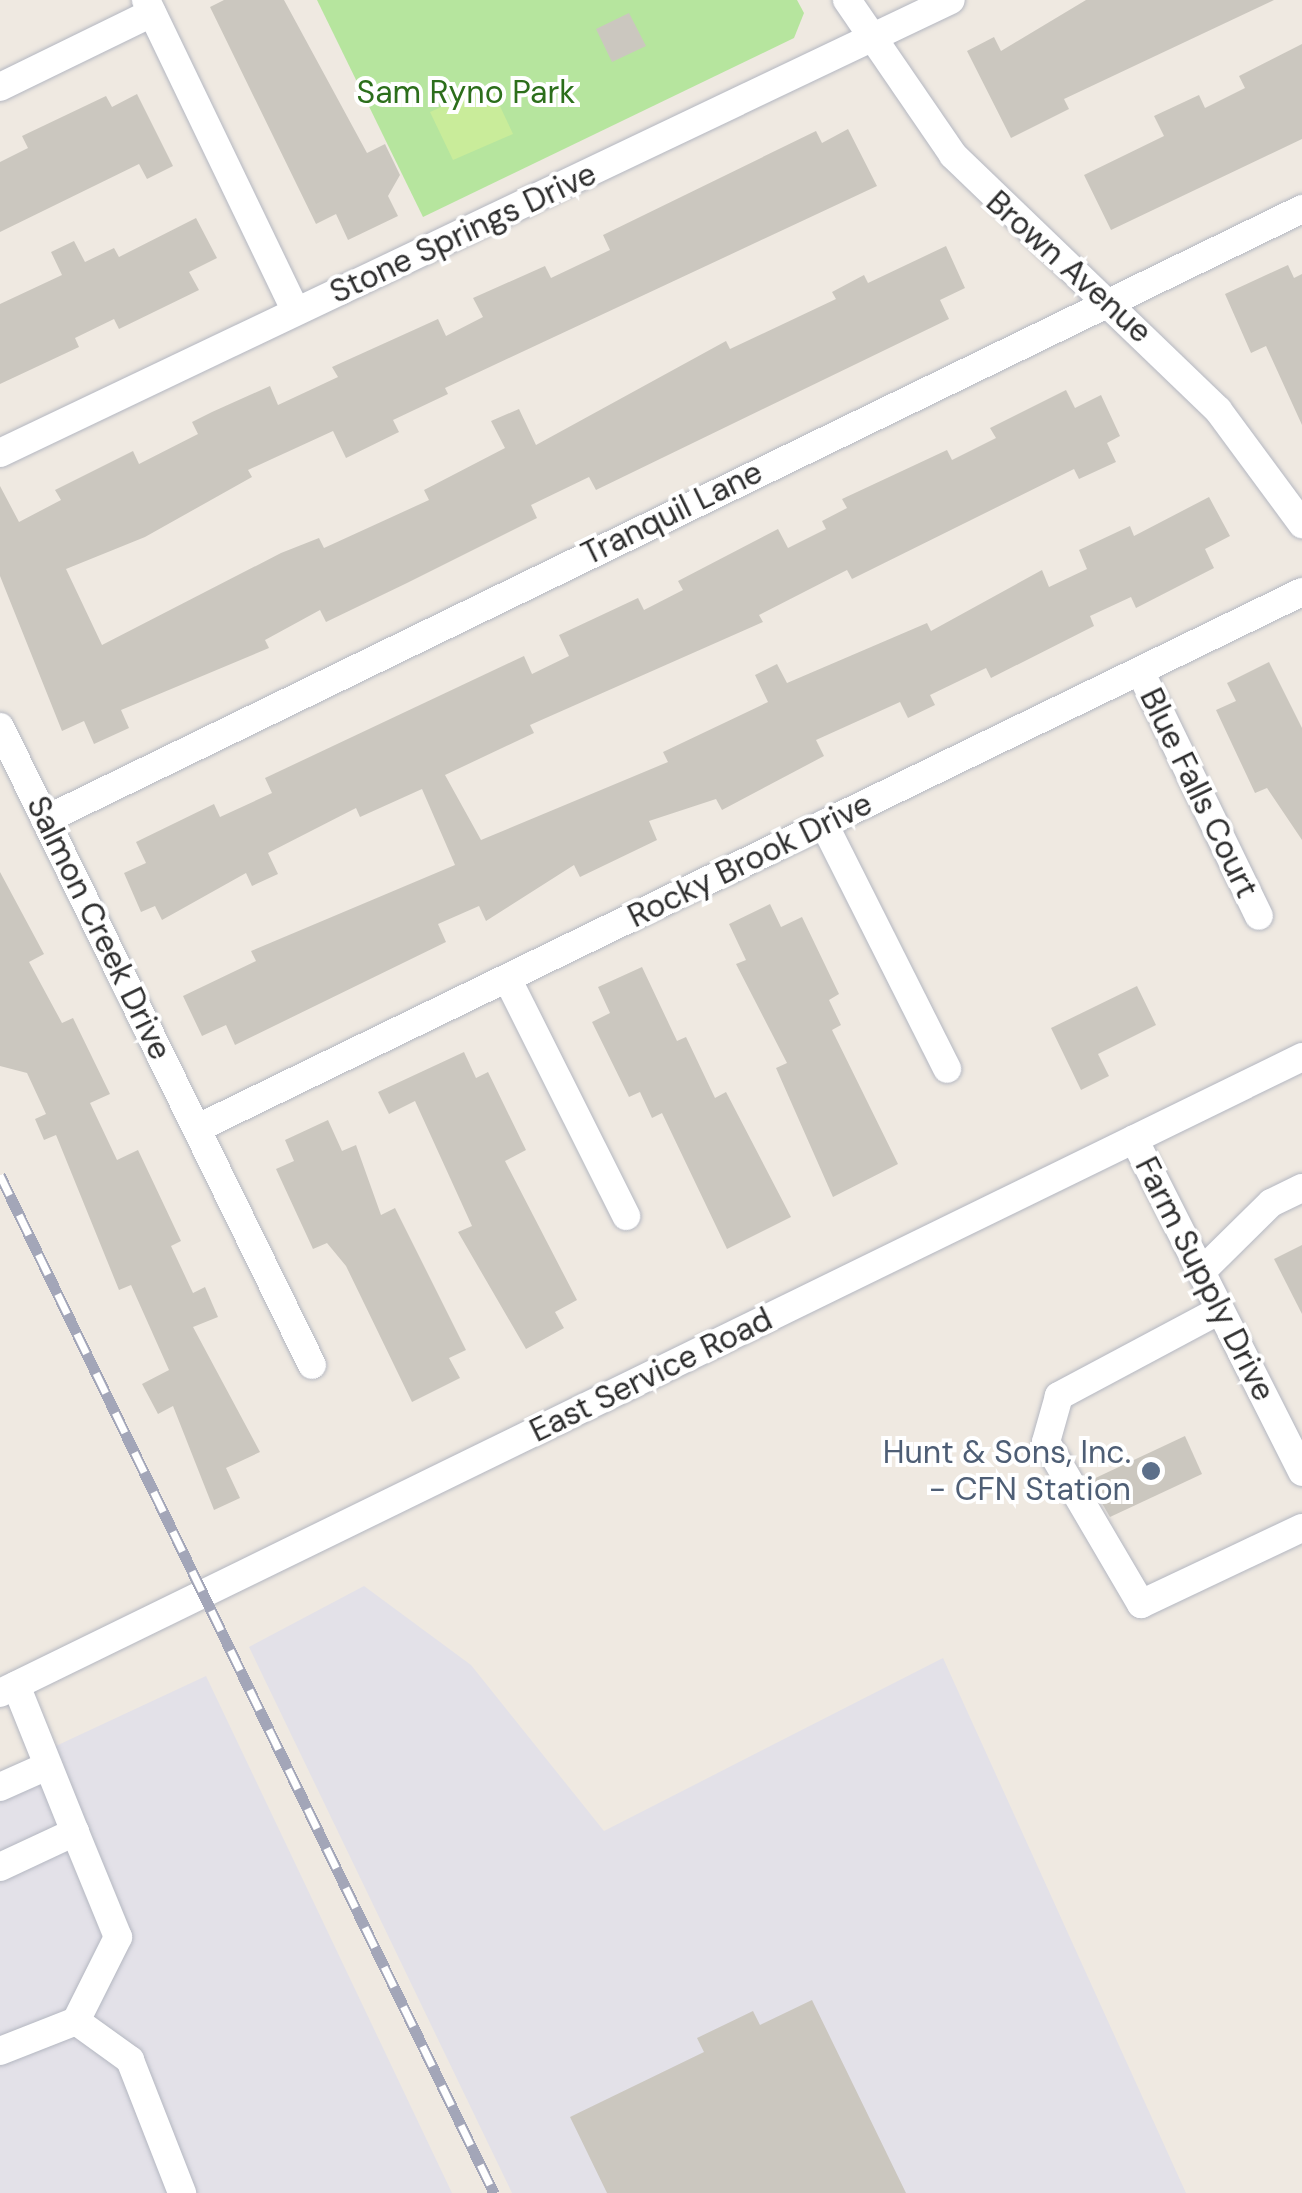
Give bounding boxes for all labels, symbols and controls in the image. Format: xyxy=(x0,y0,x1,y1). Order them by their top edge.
park label: Sam Ryno Park xyxy=(357,73,575,111)
street label: Stone Springs Drive xyxy=(324,154,602,312)
street label: Brown Avenue xyxy=(979,183,1159,351)
street label: Tranquil Lane xyxy=(575,453,769,573)
street label: Blue Falls Court xyxy=(1132,682,1266,904)
street label: Rocky Brook Drive xyxy=(622,784,878,936)
street label: Salmon Creek Drive xyxy=(19,790,179,1066)
street label: Farm Supply Drive xyxy=(1127,1151,1283,1407)
street label: East Service Road xyxy=(524,1300,778,1450)
place label: Hunt & Sons, Inc. - CFN Station xyxy=(883,1434,1131,1509)
marker: Hunt & Sons, Inc. - CFN Station xyxy=(1140,1460,1162,1482)

